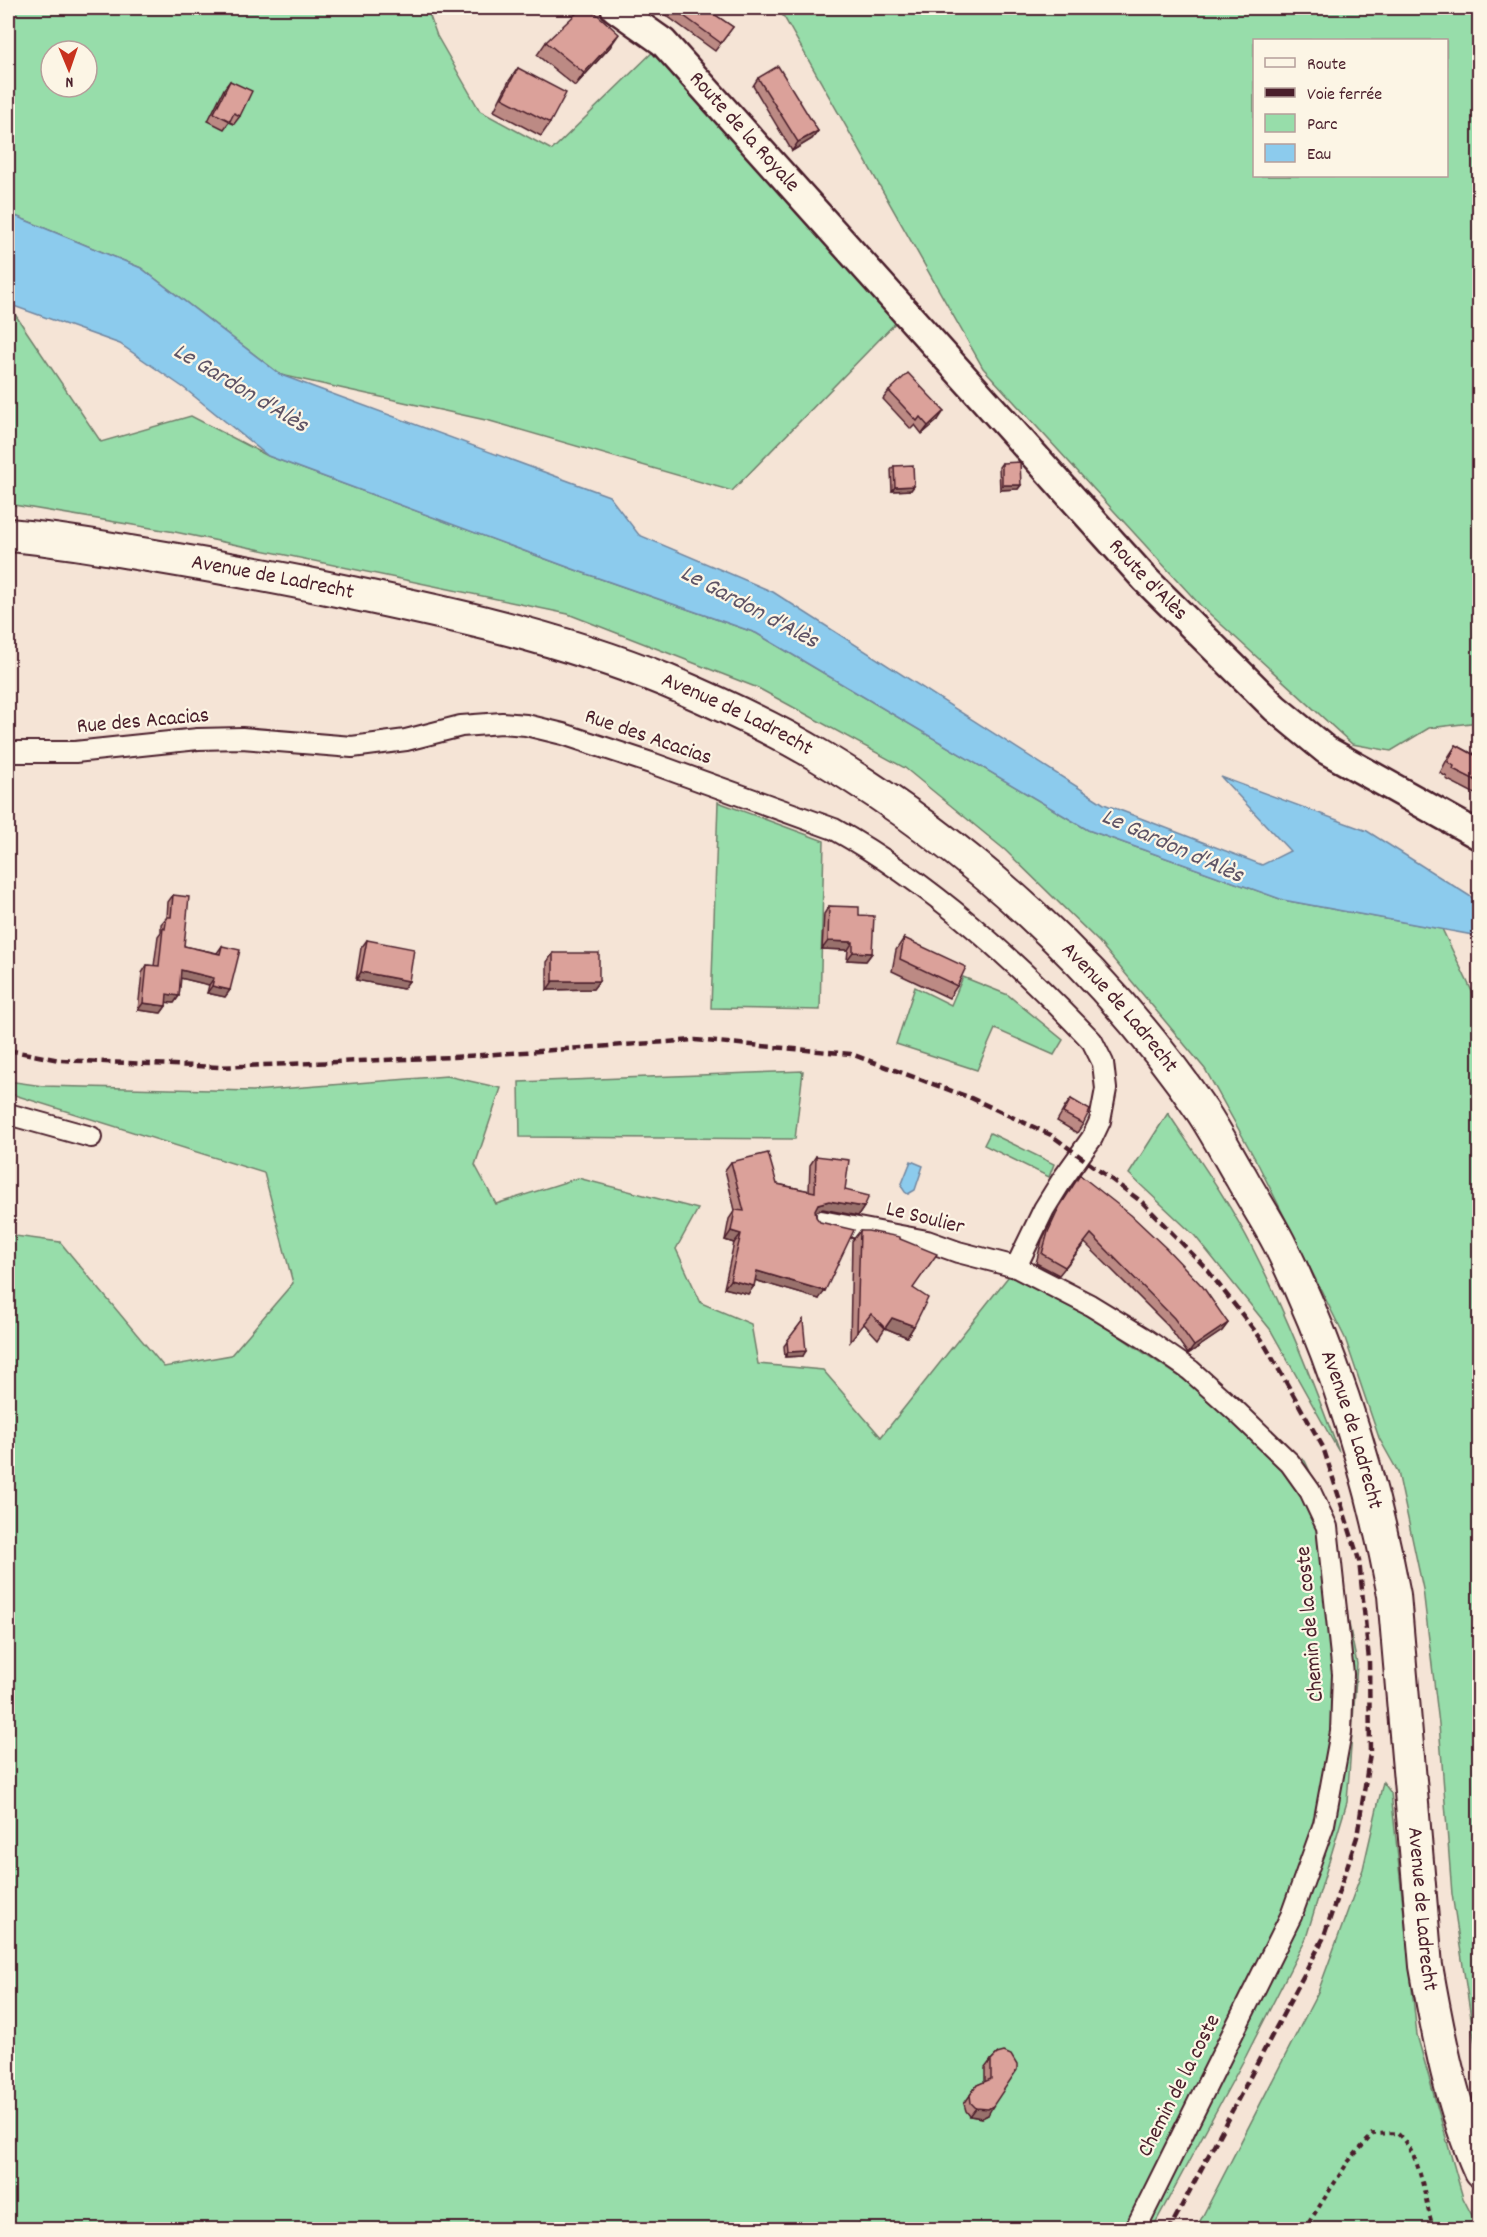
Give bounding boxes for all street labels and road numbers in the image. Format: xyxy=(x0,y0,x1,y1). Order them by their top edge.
street label: Route de la Royale xyxy=(681,65,807,200)
street label: Route d'Alès xyxy=(1101,532,1195,628)
street label: Avenue de Ladrecht xyxy=(189,547,357,609)
street label: Avenue de Ladrecht xyxy=(656,665,819,764)
street label: Rue des Acacias xyxy=(75,701,211,743)
street label: Rue des Acacias xyxy=(580,702,716,774)
street label: Avenue de Ladrecht xyxy=(1054,935,1185,1080)
street label: Le Soulier xyxy=(883,1194,968,1244)
street label: Avenue de Ladrecht xyxy=(1312,1346,1390,1513)
street label: Chemin de la coste xyxy=(1289,1545,1333,1703)
street label: Avenue de Ladrecht xyxy=(1399,1826,1446,1994)
street label: Chemin de la coste xyxy=(1131,2009,1229,2163)

